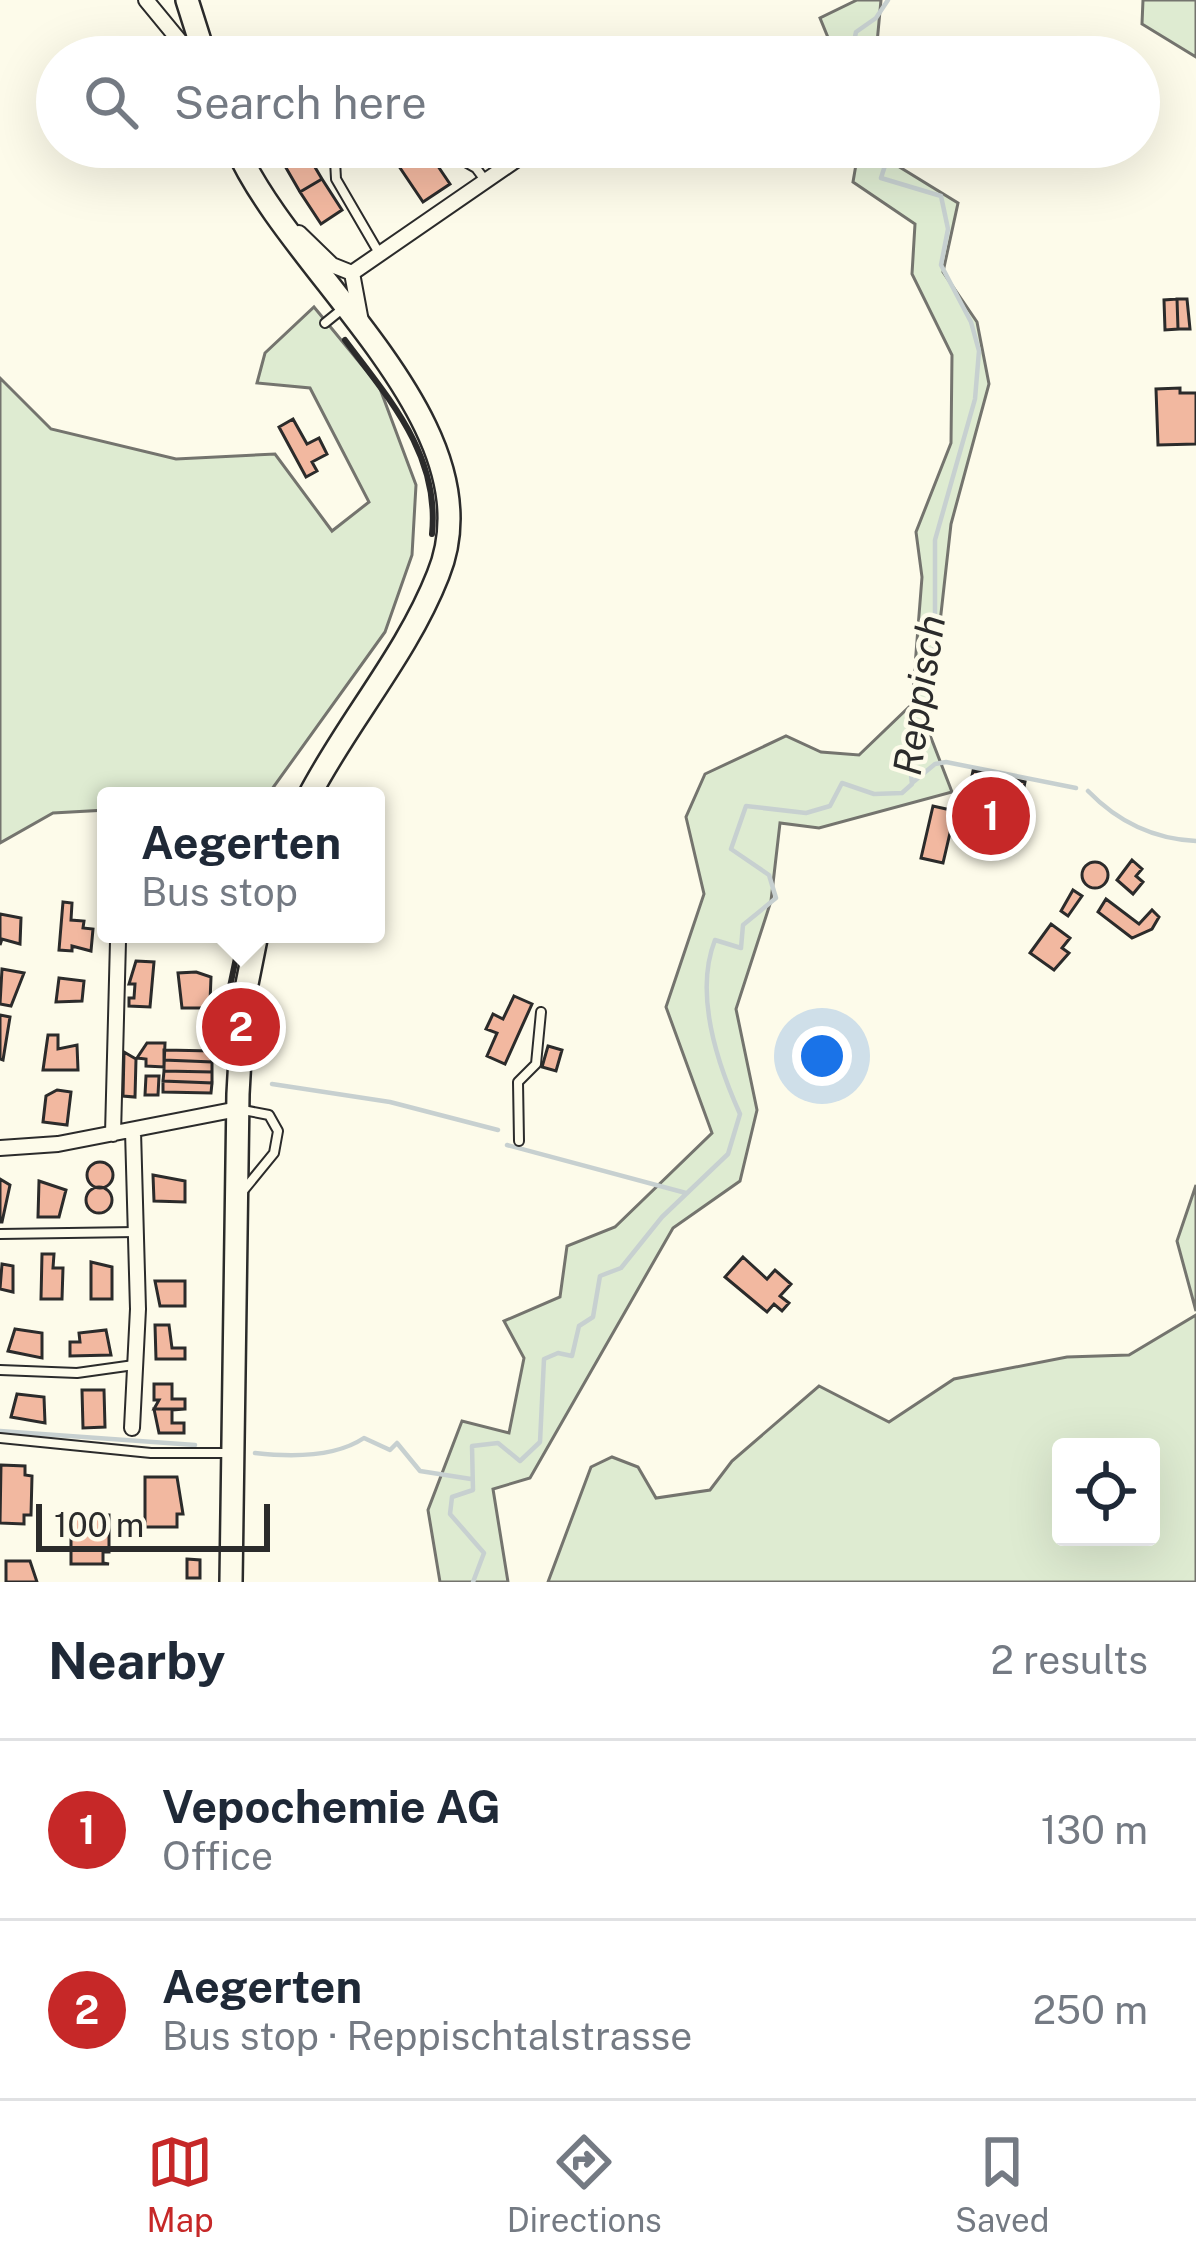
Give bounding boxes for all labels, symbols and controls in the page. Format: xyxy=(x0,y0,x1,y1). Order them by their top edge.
search box xyxy=(36,36,1160,168)
icon: search xyxy=(78,69,144,135)
text: Search here xyxy=(174,76,427,129)
water label: Reppisch xyxy=(884,612,954,778)
pin: 1 xyxy=(952,771,1030,861)
popup xyxy=(97,787,385,943)
text: Aegerten xyxy=(141,816,341,869)
text: Bus stop xyxy=(141,869,298,915)
pin: 2 xyxy=(202,982,280,1072)
your location xyxy=(792,1026,852,1086)
map controls xyxy=(1052,1438,1160,1546)
button: locate xyxy=(1052,1438,1160,1546)
scale bar xyxy=(36,1498,270,1551)
text: 100 m xyxy=(54,1506,144,1544)
text: Nearby xyxy=(48,1631,225,1690)
text: 2 results xyxy=(991,1637,1148,1683)
text: Vepochemie AG xyxy=(162,1780,501,1833)
text: 1 xyxy=(79,1807,95,1853)
text: 130 m xyxy=(1041,1807,1148,1853)
text: Office xyxy=(162,1833,273,1879)
text: Aegerten xyxy=(162,1960,362,2013)
text: 2 xyxy=(75,1987,99,2033)
text: 250 m xyxy=(1033,1987,1148,2033)
text: Bus stop · Reppischtalstrasse xyxy=(162,2013,692,2059)
tab: Map xyxy=(147,2129,214,2239)
tab: Directions xyxy=(507,2129,662,2239)
tab: Saved xyxy=(955,2129,1049,2239)

